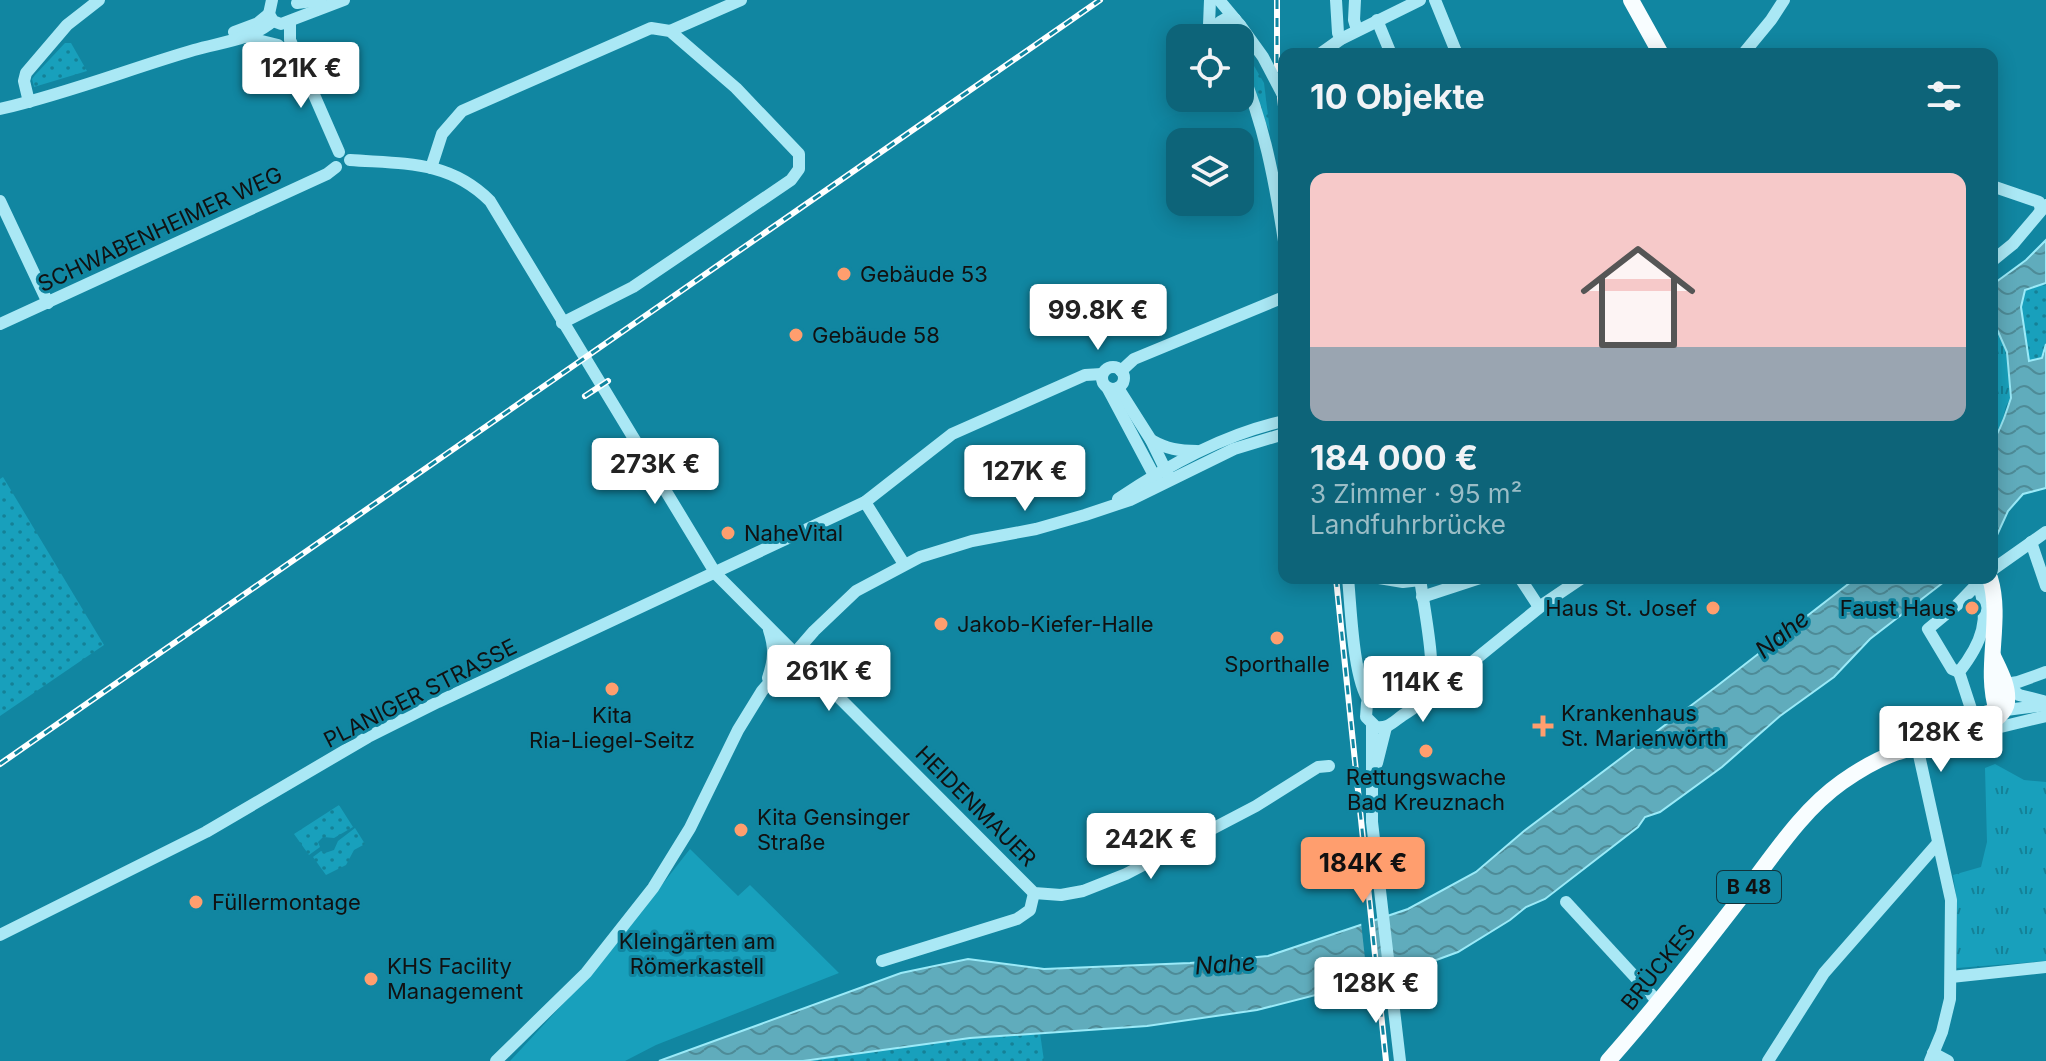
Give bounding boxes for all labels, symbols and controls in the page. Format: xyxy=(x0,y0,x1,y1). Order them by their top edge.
map controls xyxy=(1166,24,1254,216)
button: locate xyxy=(1166,24,1254,112)
pin: 121K € xyxy=(236,42,366,110)
text: 121K € xyxy=(260,52,342,83)
icon: filters xyxy=(1922,74,1966,118)
text: 10 Objekte xyxy=(1310,76,1485,117)
button: layers xyxy=(1166,128,1254,216)
street label: SCHWABENHEIMER WEG xyxy=(34,161,286,297)
icon: home xyxy=(1566,225,1710,369)
place label: Gebäude 53 xyxy=(860,261,988,287)
marker: Gebäude 53 xyxy=(835,265,853,283)
pin: 99.8K € xyxy=(1024,284,1172,352)
text: 99.8K € xyxy=(1048,294,1148,325)
place label: Gebäude 58 xyxy=(812,322,940,348)
marker: Gebäude 58 xyxy=(787,326,805,344)
text: 184 000 € xyxy=(1310,437,1478,478)
pin: 273K € xyxy=(590,438,720,506)
pin: 127K € xyxy=(960,445,1090,513)
text: 273K € xyxy=(610,448,700,479)
text: 127K € xyxy=(982,455,1068,486)
text: 3 Zimmer · 95 m² xyxy=(1310,478,1522,509)
text: Landfuhrbrücke xyxy=(1310,509,1506,540)
place label: NaheVital xyxy=(744,520,843,546)
marker: NaheVital xyxy=(719,524,737,542)
place label: Haus St. Josef xyxy=(1545,595,1697,621)
place label: Faust Haus xyxy=(1840,595,1956,621)
marker: Haus St. Josef xyxy=(1704,599,1722,617)
marker: Faust Haus xyxy=(1963,599,1981,617)
water label: Nahe xyxy=(1749,604,1815,664)
place label: Jakob-Kiefer-Halle xyxy=(957,611,1154,637)
marker: Jakob-Kiefer-Halle xyxy=(932,615,950,633)
marker: Sporthalle xyxy=(1268,629,1286,647)
street label: PLANIGER STRASSE xyxy=(319,633,521,753)
pin: 261K € xyxy=(764,645,894,713)
place label: Sporthalle xyxy=(1224,651,1330,677)
text: 261K € xyxy=(785,655,873,686)
pin: 114K € xyxy=(1358,656,1488,724)
text: 114K € xyxy=(1382,666,1464,697)
marker: Kita Ria-Liegel-Seitz xyxy=(603,680,621,698)
place label: Krankenhaus St. Marienwörth xyxy=(1561,700,1726,751)
place label: Kita Ria-Liegel-Seitz xyxy=(529,702,695,753)
pin: 128K € xyxy=(1876,706,2006,774)
marker: Krankenhaus St. Marienwörth xyxy=(1532,715,1554,737)
text: 128K € xyxy=(1897,716,1985,747)
street label: HEIDENMAUER xyxy=(910,740,1042,872)
marker: Rettungswache Bad Kreuznach xyxy=(1417,742,1435,760)
place label: Rettungswache Bad Kreuznach xyxy=(1346,764,1506,815)
place label: Kita Gensinger Straße xyxy=(757,804,910,855)
pin: 242K € xyxy=(1086,813,1216,881)
marker: Kita Gensinger Straße xyxy=(732,821,750,839)
text: 242K € xyxy=(1105,823,1197,854)
pin: 184K € xyxy=(1298,837,1428,905)
text: 184K € xyxy=(1319,847,1407,878)
road number: B 48 xyxy=(1717,871,1781,903)
place label: Füllermontage xyxy=(212,889,361,915)
marker: Füllermontage xyxy=(187,893,205,911)
street label: BRÜCKES xyxy=(1615,919,1701,1015)
park label: Kleingärten am Römerkastell xyxy=(619,928,775,979)
water label: Nahe xyxy=(1194,947,1256,981)
place label: KHS Facility Management xyxy=(387,953,523,1004)
pin: 128K € xyxy=(1311,957,1441,1025)
text: 128K € xyxy=(1332,967,1420,998)
marker: KHS Facility Management xyxy=(362,970,380,988)

